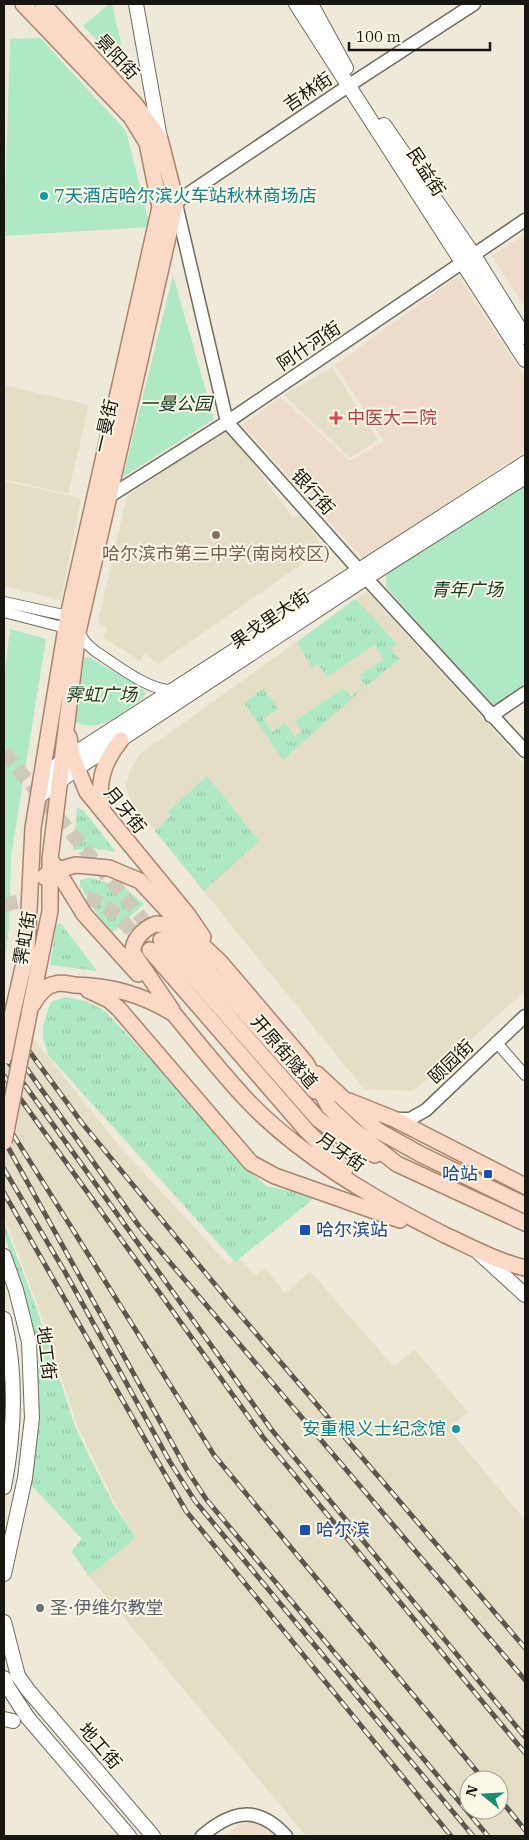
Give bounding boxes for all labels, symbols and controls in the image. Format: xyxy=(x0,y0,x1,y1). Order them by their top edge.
scale bar xyxy=(349,20,490,52)
text: 100 m xyxy=(356,27,401,46)
street label: 景阳街 xyxy=(91,29,144,84)
street label: 吉林街 xyxy=(279,67,337,116)
street label: 民益街 xyxy=(402,143,451,201)
place label: 7天酒店哈尔滨火车站秋林商场店 xyxy=(54,184,317,207)
marker: 7天酒店哈尔滨火车站秋林商场店 xyxy=(38,190,50,202)
street label: 阿什河街 xyxy=(272,316,345,375)
park label: 一曼公园 xyxy=(140,392,215,415)
street label: 一曼街 xyxy=(88,397,123,455)
place label: 中医大二院 xyxy=(347,406,437,429)
marker: 中医大二院 xyxy=(329,411,343,425)
street label: 银行街 xyxy=(287,464,340,519)
marker: 哈尔滨市第三中学(南岗校区) xyxy=(210,529,222,541)
place label: 哈尔滨市第三中学(南岗校区) xyxy=(102,542,330,565)
park label: 青年广场 xyxy=(431,578,505,601)
street label: 果戈里大街 xyxy=(226,584,313,653)
park label: 霁虹广场 xyxy=(65,683,139,706)
street label: 月牙街 xyxy=(99,781,151,838)
street label: 霁虹街 xyxy=(8,909,41,966)
street label: 开原街隧道 xyxy=(246,1010,323,1093)
street label: 颐园街 xyxy=(423,1035,478,1089)
street label: 月牙街 xyxy=(313,1127,370,1176)
place label: 哈站 xyxy=(442,1162,478,1185)
marker: 哈站 xyxy=(482,1168,494,1180)
place label: 哈尔滨站 xyxy=(316,1218,388,1241)
marker: 哈尔滨站 xyxy=(298,1223,312,1237)
street label: 地工街 xyxy=(32,1325,61,1381)
place label: 安重根义士纪念馆 xyxy=(302,1417,446,1440)
marker: 安重根义士纪念馆 xyxy=(450,1423,462,1435)
place label: 哈尔滨 xyxy=(316,1518,370,1541)
marker: 哈尔滨 xyxy=(298,1523,312,1537)
place label: 圣·伊维尔教堂 xyxy=(50,1596,164,1619)
marker: 圣·伊维尔教堂 xyxy=(34,1602,46,1614)
street label: 地工街 xyxy=(74,1718,127,1774)
north arrow xyxy=(459,1770,509,1820)
text: N xyxy=(461,1783,482,1799)

